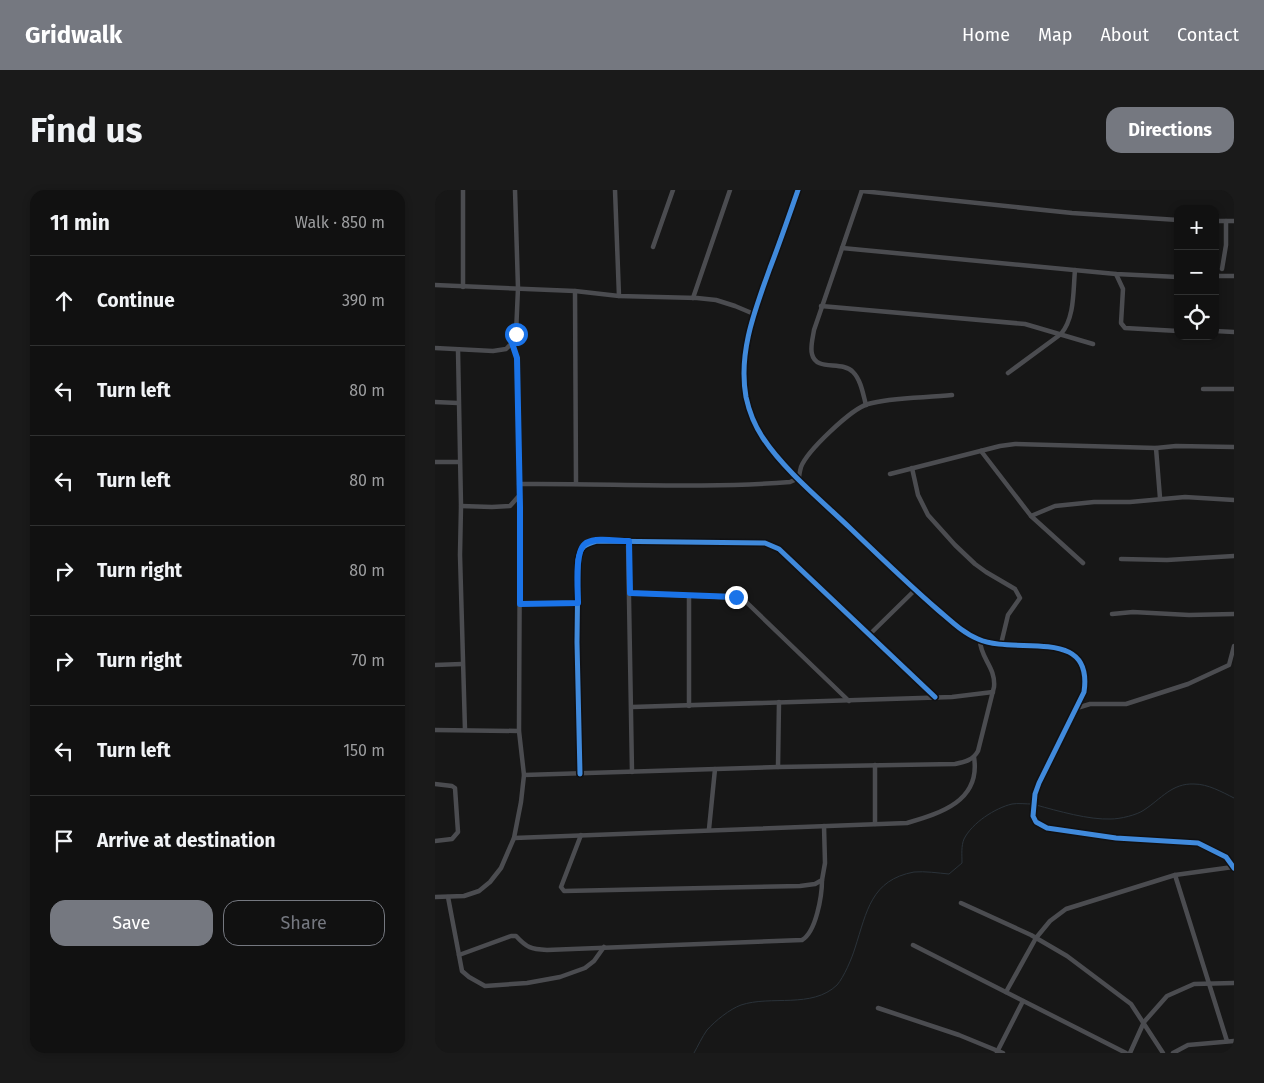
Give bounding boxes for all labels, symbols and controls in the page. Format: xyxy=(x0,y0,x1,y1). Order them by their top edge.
text: Gridwalk xyxy=(25,21,122,49)
text: Home xyxy=(962,24,1010,46)
text: Map xyxy=(1038,24,1072,46)
text: About xyxy=(1100,24,1149,46)
text: Contact xyxy=(1177,24,1239,46)
button: Directions xyxy=(1106,107,1234,153)
text: Find us xyxy=(30,109,142,151)
map controls xyxy=(1174,205,1219,340)
button: + xyxy=(1174,205,1219,250)
text: 11 min xyxy=(50,210,110,236)
text: Walk · 850 m xyxy=(295,213,385,232)
button: − xyxy=(1174,250,1219,295)
icon: ahead xyxy=(50,287,78,315)
text: Continue xyxy=(97,289,175,312)
text: 390 m xyxy=(342,291,385,310)
button: locate xyxy=(1174,295,1219,340)
route start xyxy=(505,323,528,346)
icon: left xyxy=(50,377,78,405)
text: Turn left xyxy=(97,379,171,402)
text: 80 m xyxy=(349,381,385,400)
icon: left xyxy=(50,467,78,495)
text: Turn left xyxy=(97,469,171,492)
text: 80 m xyxy=(349,471,385,490)
icon: right xyxy=(50,557,78,585)
text: Turn right xyxy=(97,559,182,582)
text: 80 m xyxy=(349,561,385,580)
route end xyxy=(725,586,748,609)
icon: right xyxy=(50,647,78,675)
text: Turn right xyxy=(97,649,182,672)
text: 70 m xyxy=(351,651,385,670)
icon: left xyxy=(50,737,78,765)
text: Turn left xyxy=(97,739,171,762)
text: 150 m xyxy=(343,741,385,760)
icon: arrive xyxy=(50,827,78,855)
text: Arrive at destination xyxy=(97,829,276,852)
button: Save xyxy=(50,900,213,946)
button: Share xyxy=(223,900,385,946)

